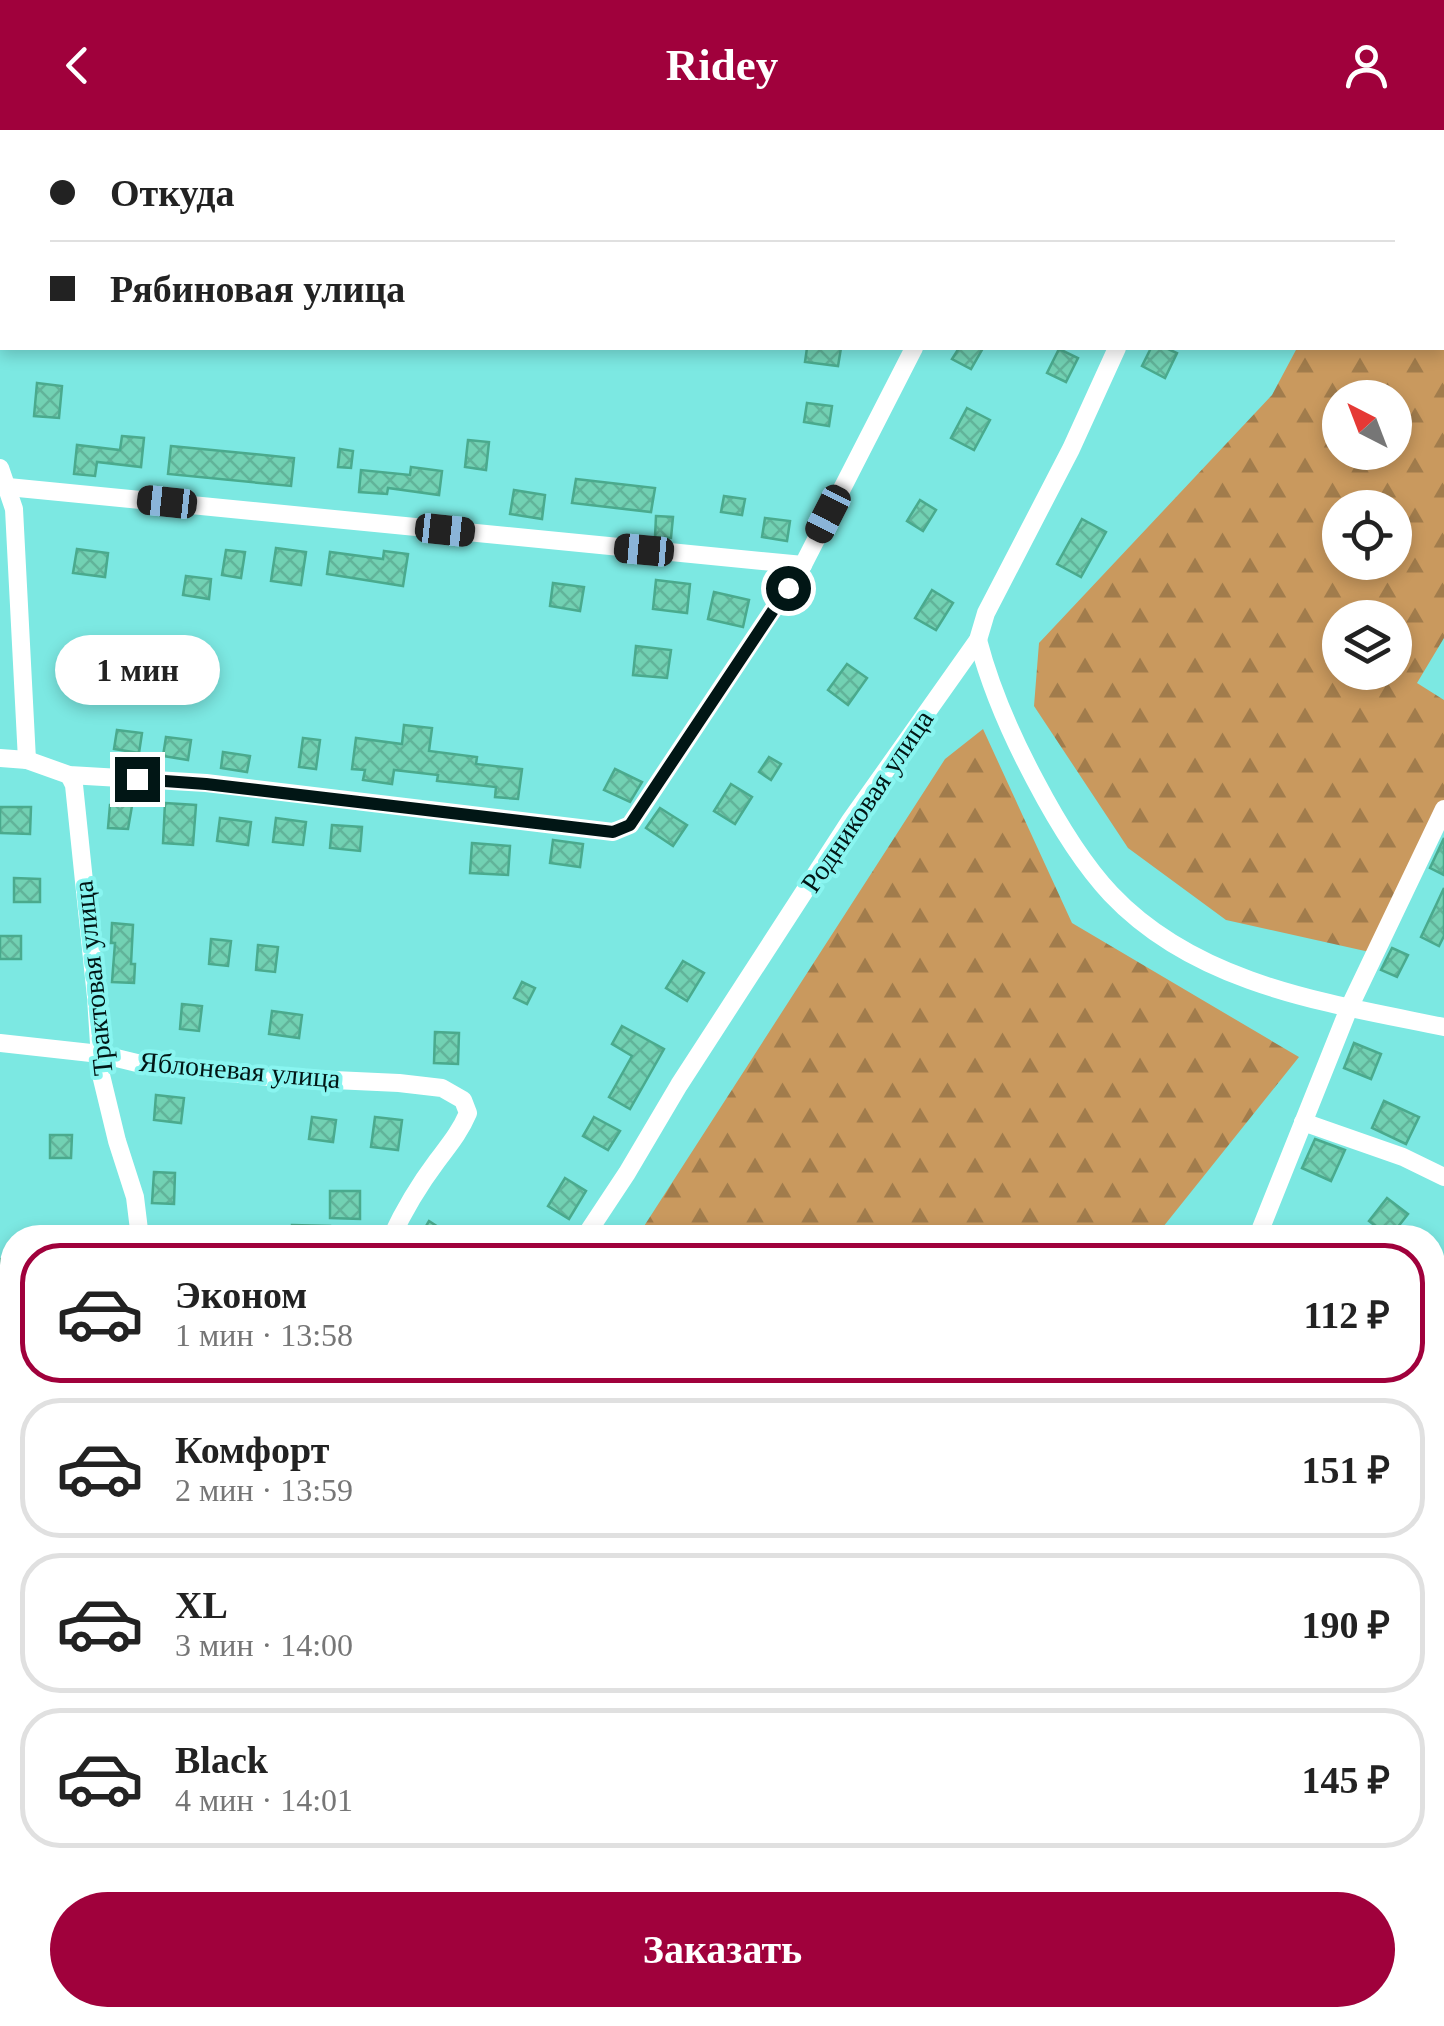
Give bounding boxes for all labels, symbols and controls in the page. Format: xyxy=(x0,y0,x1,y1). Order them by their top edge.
icon: back xyxy=(50,38,105,93)
icon: person xyxy=(1339,38,1394,93)
text: Ridey xyxy=(666,40,778,90)
text: Откуда xyxy=(110,172,234,214)
text: Рябиновая улица xyxy=(110,268,405,310)
north arrow xyxy=(1322,380,1412,470)
map controls xyxy=(1322,380,1412,690)
car xyxy=(801,480,855,548)
car xyxy=(136,484,198,520)
button: locate xyxy=(1322,490,1412,580)
car xyxy=(414,512,476,548)
car xyxy=(613,532,675,568)
route start xyxy=(766,566,811,611)
button: layers xyxy=(1322,600,1412,690)
callout: 1 мин xyxy=(54,634,220,704)
text: 1 мин xyxy=(96,652,179,688)
street label: Родниковая улица xyxy=(795,704,940,898)
route end xyxy=(115,757,160,802)
street label: Трактовая улица xyxy=(67,878,119,1077)
street label: Яблоневая улица xyxy=(138,1046,342,1094)
icon: car xyxy=(55,1268,145,1358)
text: Эконом xyxy=(175,1274,307,1316)
text: 112 ₽ xyxy=(1303,1294,1390,1336)
text: 1 мин · 13:58 xyxy=(175,1317,353,1353)
icon: car xyxy=(55,1423,145,1513)
text: Комфорт xyxy=(175,1429,329,1471)
text: 151 ₽ xyxy=(1301,1449,1390,1491)
text: 2 мин · 13:59 xyxy=(175,1472,353,1508)
icon: car xyxy=(55,1578,145,1668)
text: XL xyxy=(175,1584,228,1626)
text: 190 ₽ xyxy=(1301,1604,1390,1646)
text: 3 мин · 14:00 xyxy=(175,1627,353,1663)
icon: car xyxy=(55,1733,145,1823)
text: Black xyxy=(175,1739,268,1781)
text: 145 ₽ xyxy=(1301,1759,1390,1801)
text: 4 мин · 14:01 xyxy=(175,1782,353,1818)
button: Заказать xyxy=(50,1892,1395,2007)

